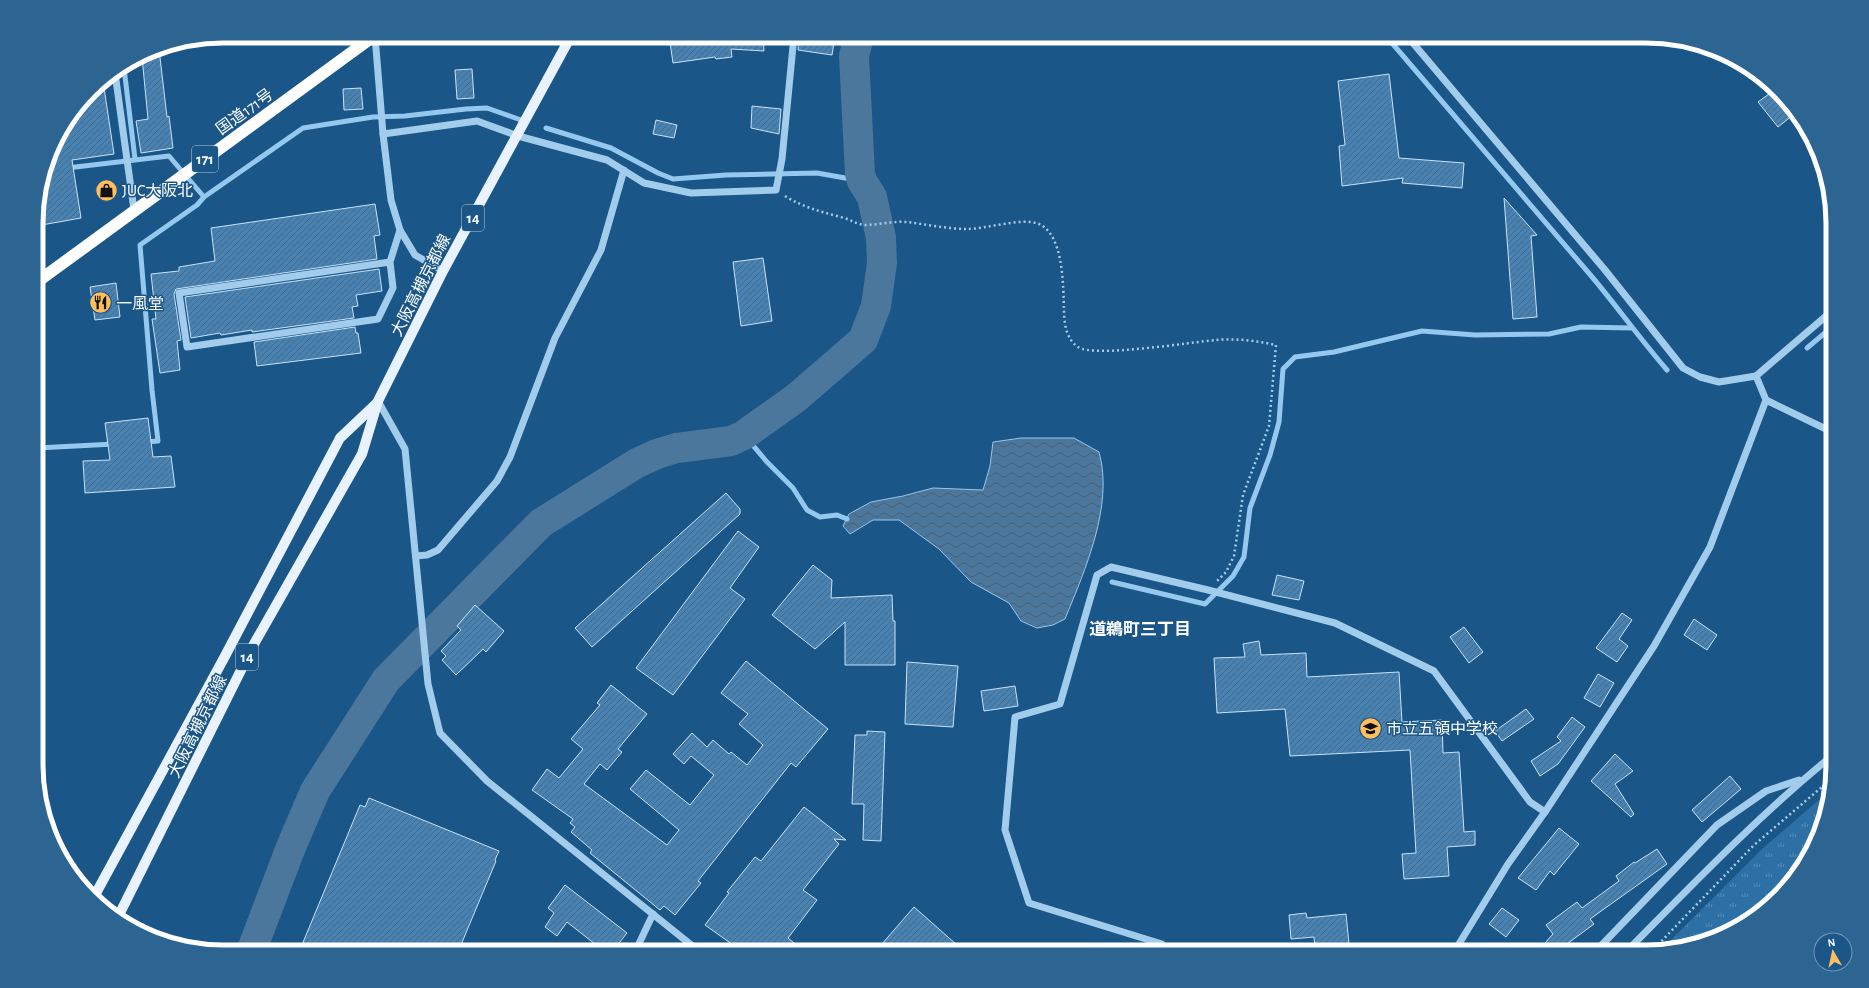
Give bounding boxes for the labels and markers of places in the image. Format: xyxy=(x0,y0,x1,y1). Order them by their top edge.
shop icon: JUC大阪北 xyxy=(94,177,120,203)
place label: JUC大阪北 xyxy=(122,182,193,199)
restaurant icon: 一風堂 xyxy=(88,290,114,316)
place label: 一風堂 xyxy=(116,296,164,312)
school or university icon: 市立五領中学校 xyxy=(1357,715,1383,741)
place label: 市立五領中学校 xyxy=(1386,720,1498,737)

